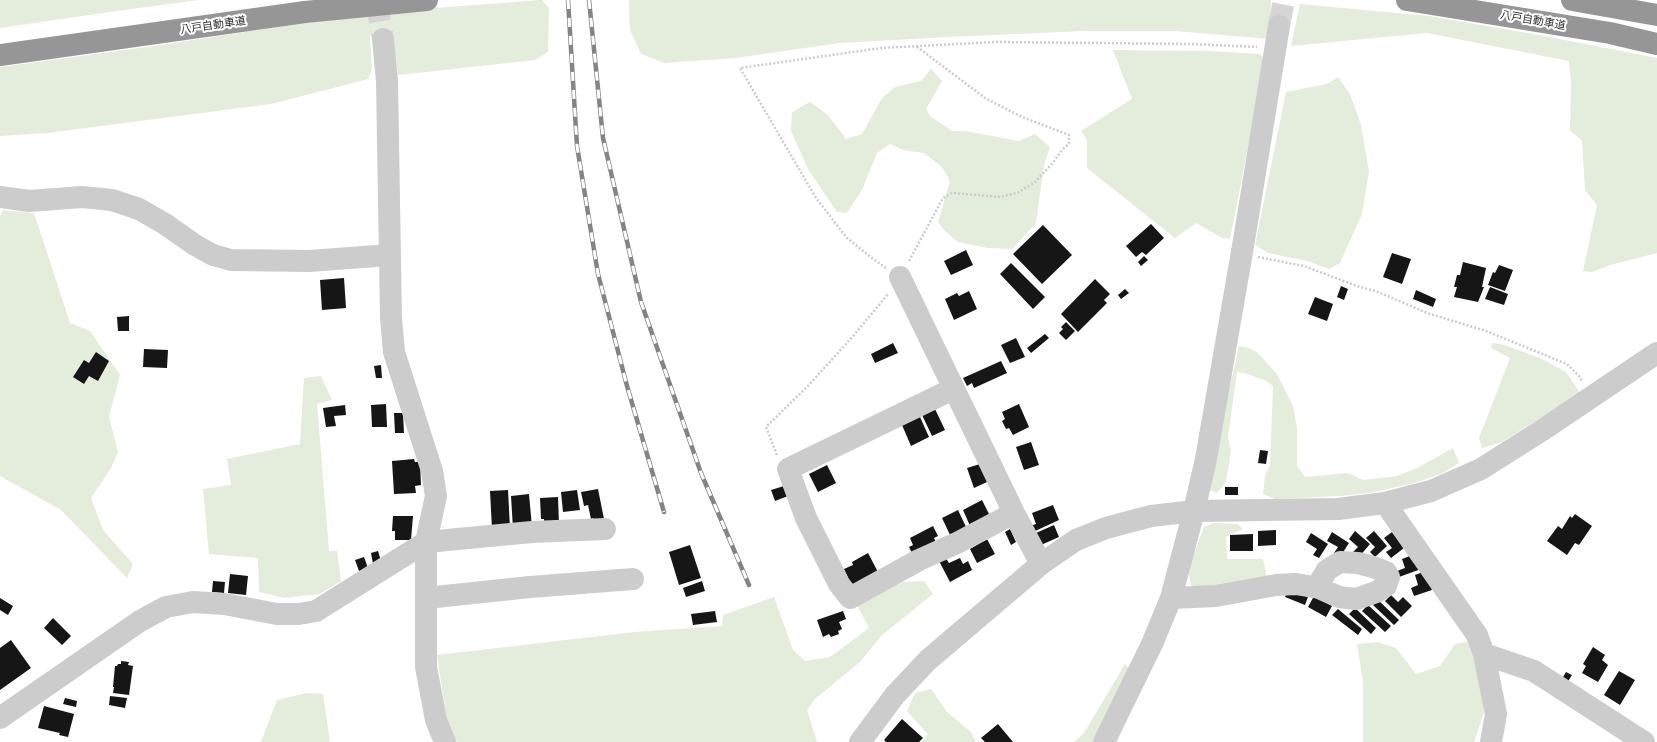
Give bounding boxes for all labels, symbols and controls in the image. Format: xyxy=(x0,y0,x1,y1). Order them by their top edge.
street label: 八戸自動車道 xyxy=(1499,8,1567,32)
street label: 八戸自動車道 xyxy=(179,14,247,36)

